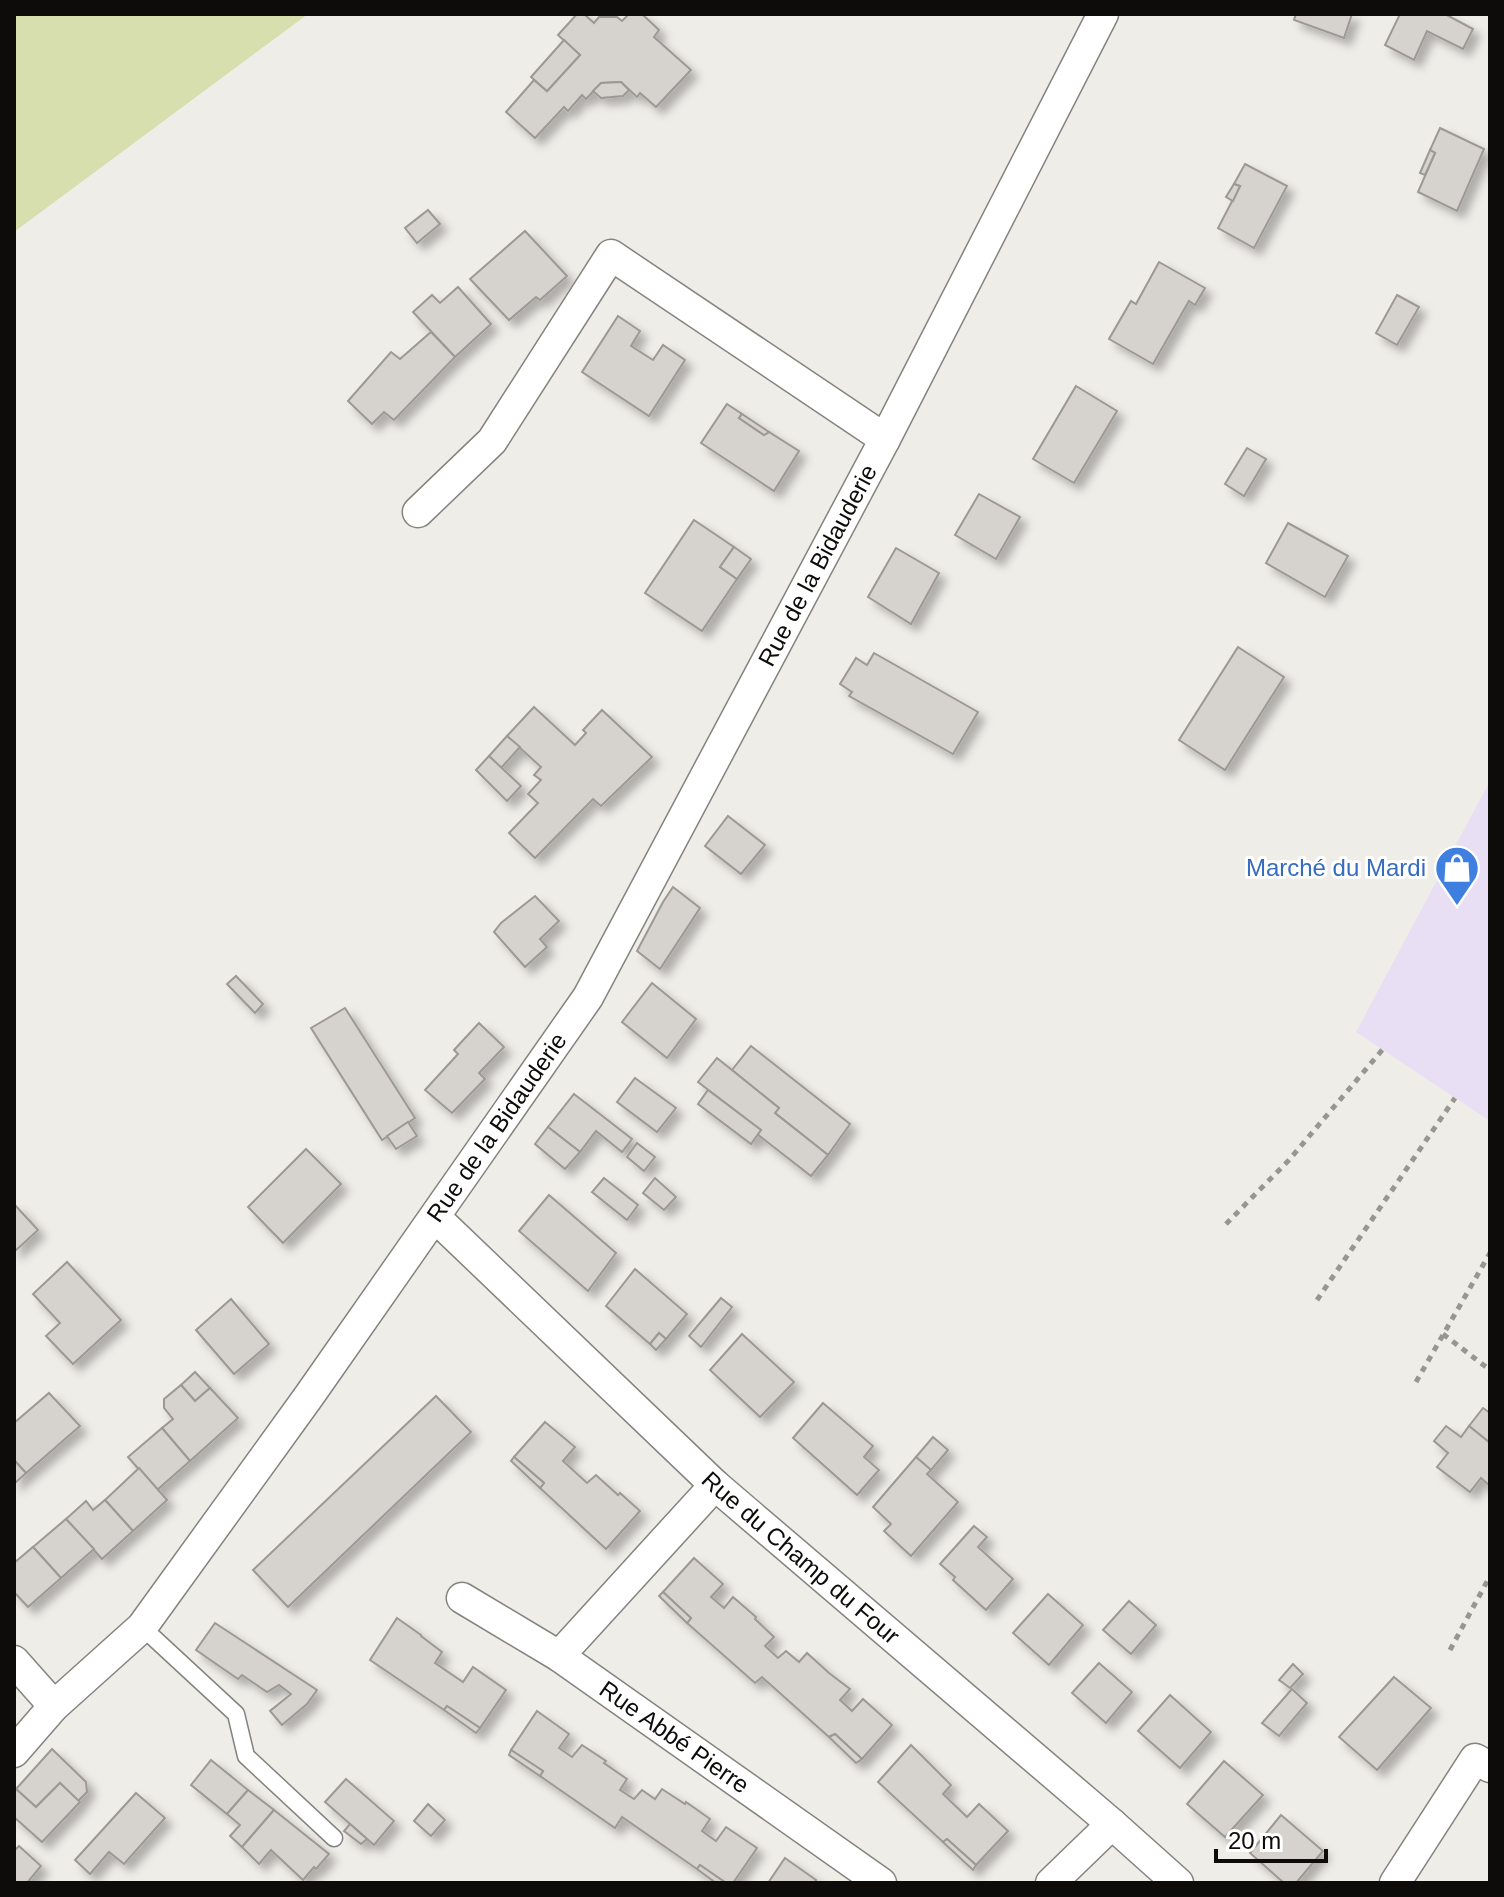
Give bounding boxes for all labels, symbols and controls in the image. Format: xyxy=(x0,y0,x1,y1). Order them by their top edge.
street label: Rue de la Bidauderie xyxy=(753,460,882,671)
shop icon: Marché du Mardi xyxy=(1433,844,1481,907)
place label: Marché du Mardi xyxy=(1246,854,1426,881)
street label: Rue de la Bidauderie xyxy=(421,1027,572,1227)
street label: Rue du Champ du Four xyxy=(697,1466,905,1649)
street label: Rue Abbé Pierre xyxy=(595,1675,754,1799)
scale bar xyxy=(1216,1813,1326,1863)
text: 20 m xyxy=(1228,1827,1281,1854)

